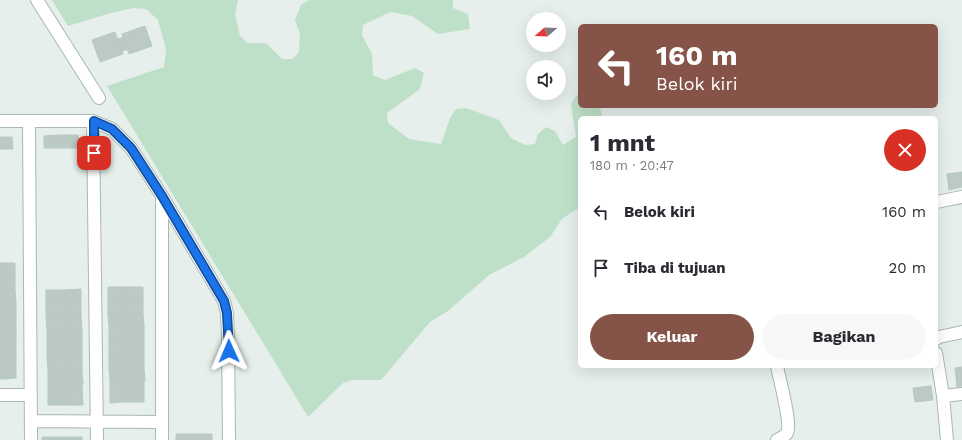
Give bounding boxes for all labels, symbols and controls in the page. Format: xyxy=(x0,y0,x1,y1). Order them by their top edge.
north arrow xyxy=(526,12,566,52)
map controls xyxy=(526,12,566,100)
text: 160 m xyxy=(656,39,738,72)
icon: left xyxy=(590,40,642,92)
button: sound xyxy=(526,60,566,100)
text: Belok kiri xyxy=(656,73,738,94)
text: 1 mnt xyxy=(590,129,655,157)
button: close xyxy=(884,129,926,171)
pin xyxy=(77,136,111,170)
icon: arrive xyxy=(83,142,105,164)
text: 180 m · 20:47 xyxy=(590,158,674,173)
icon: left xyxy=(590,201,612,223)
text: Belok kiri xyxy=(624,203,695,221)
text: 160 m xyxy=(882,203,926,221)
icon: arrive xyxy=(590,257,612,279)
text: Tiba di tujuan xyxy=(624,259,726,277)
text: 20 m xyxy=(889,259,926,277)
button: Keluar xyxy=(590,314,754,360)
button: Bagikan xyxy=(762,314,926,360)
position arrow xyxy=(208,330,250,372)

